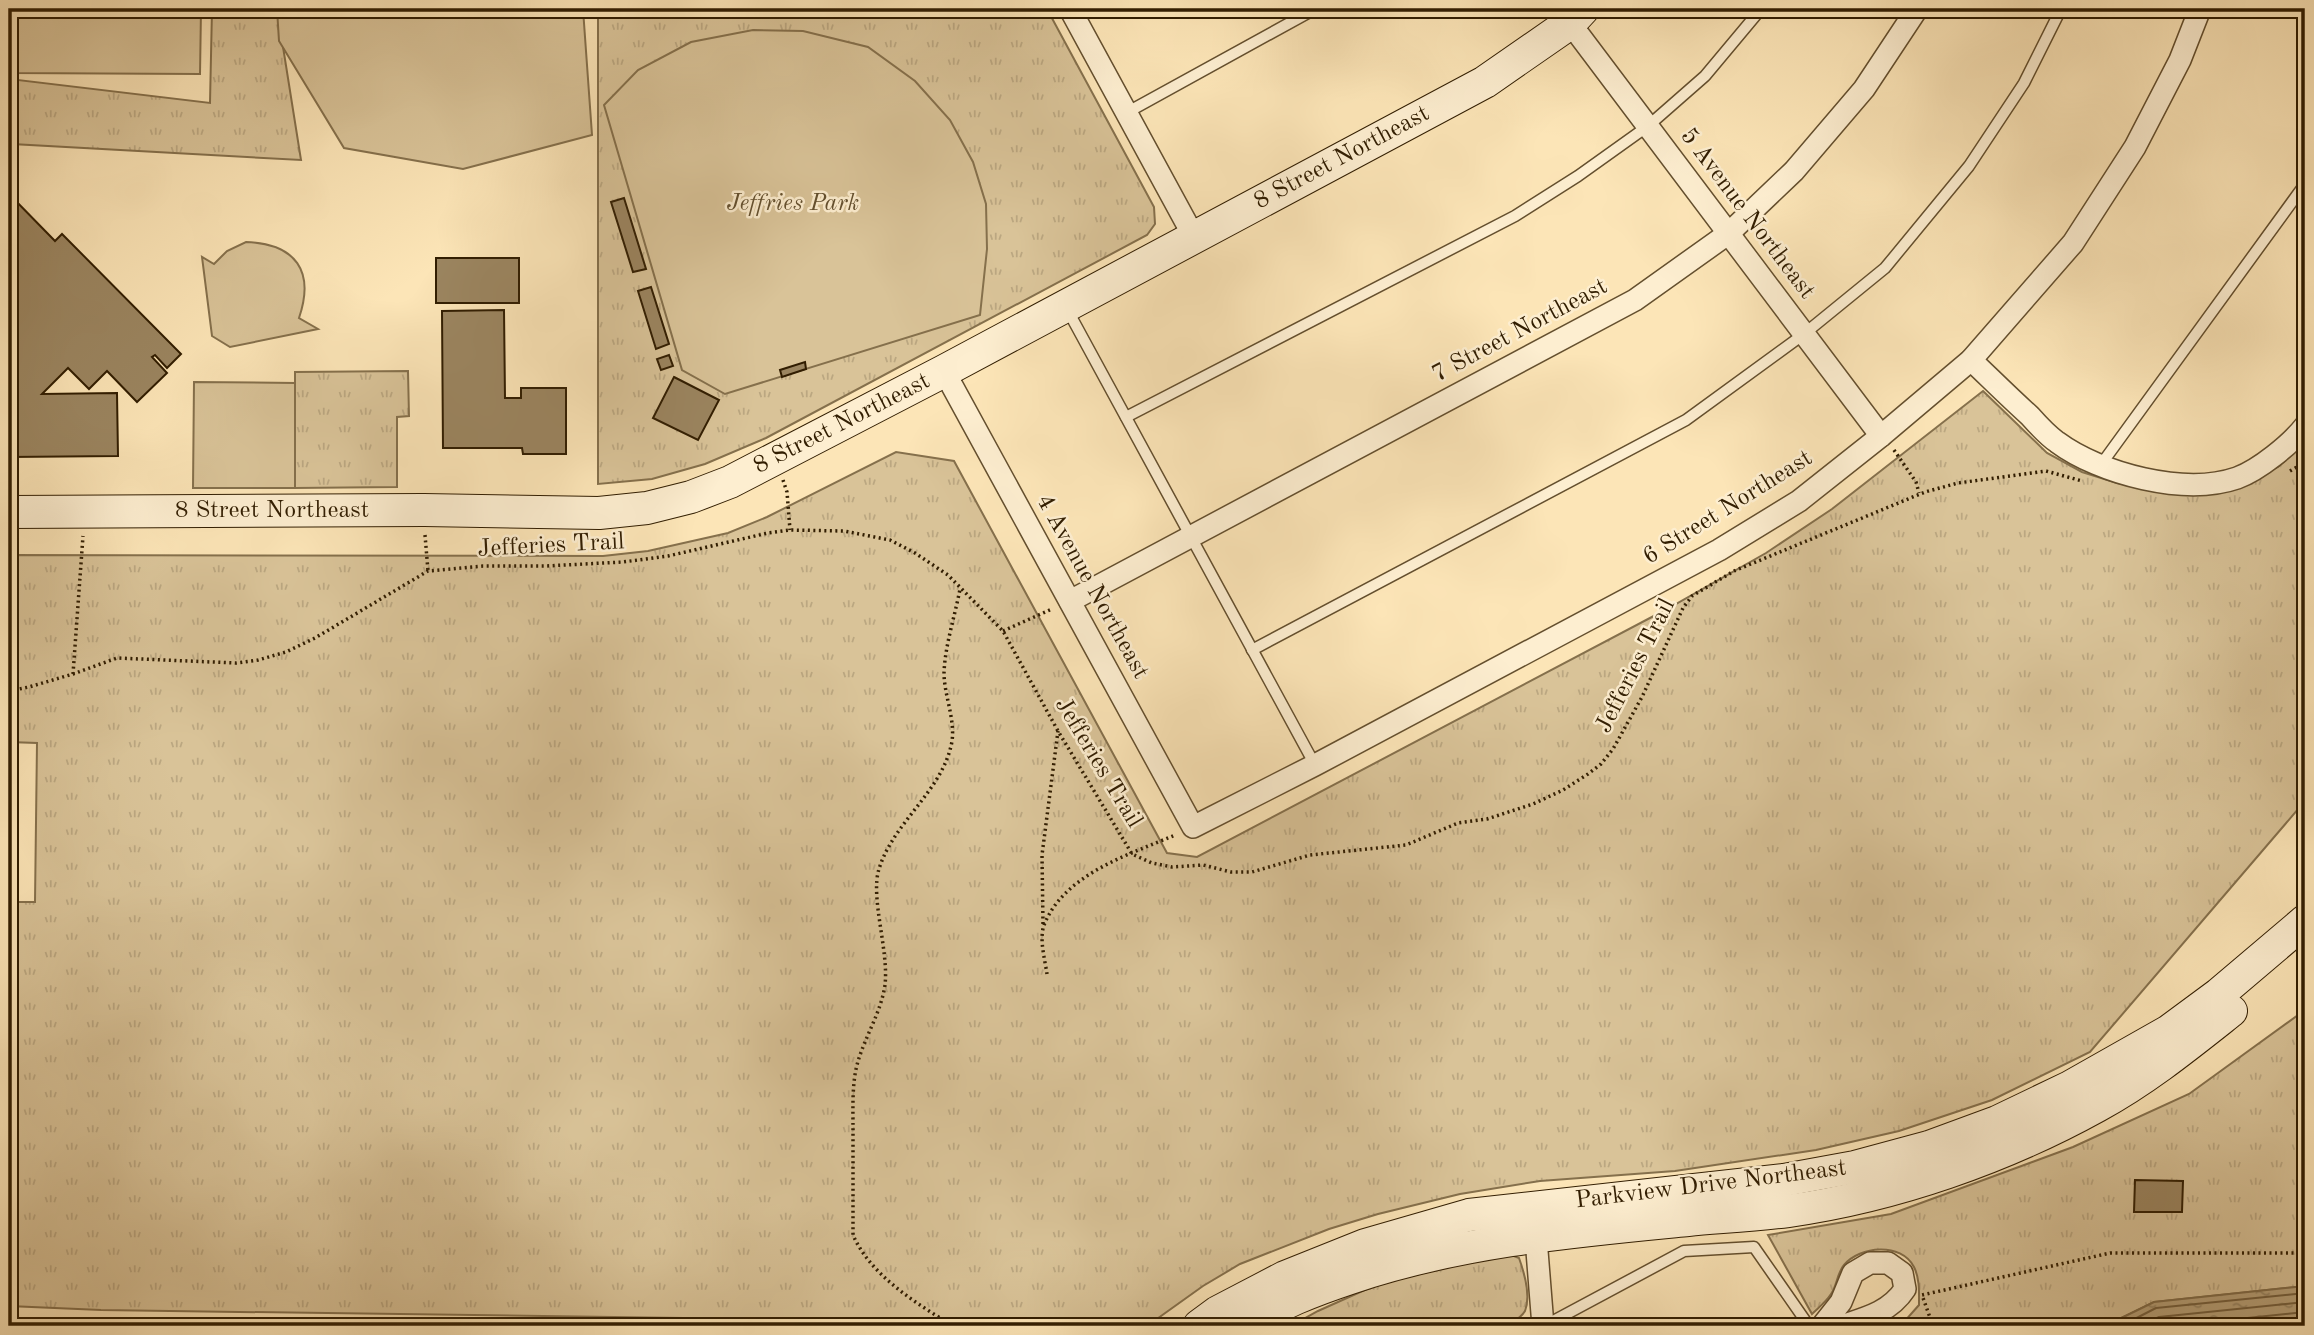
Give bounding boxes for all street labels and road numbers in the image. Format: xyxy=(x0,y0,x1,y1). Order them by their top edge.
street label: 8 Street Northeast xyxy=(1251,102,1433,214)
street label: 5 Avenue Northeast xyxy=(1675,124,1819,304)
street label: 7 Street Northeast xyxy=(1429,275,1611,387)
street label: 8 Street Northeast xyxy=(750,369,934,479)
street label: 6 Street Northeast xyxy=(1639,446,1817,570)
street label: 4 Avenue Northeast xyxy=(1031,491,1153,683)
street label: 8 Street Northeast xyxy=(175,499,369,523)
street label: Jefferies Trail xyxy=(477,530,625,562)
street label: Jefferies Trail xyxy=(1592,595,1680,737)
street label: Jefferies Trail xyxy=(1050,694,1146,832)
street label: Parkview Drive Northeast xyxy=(1574,1156,1848,1214)

